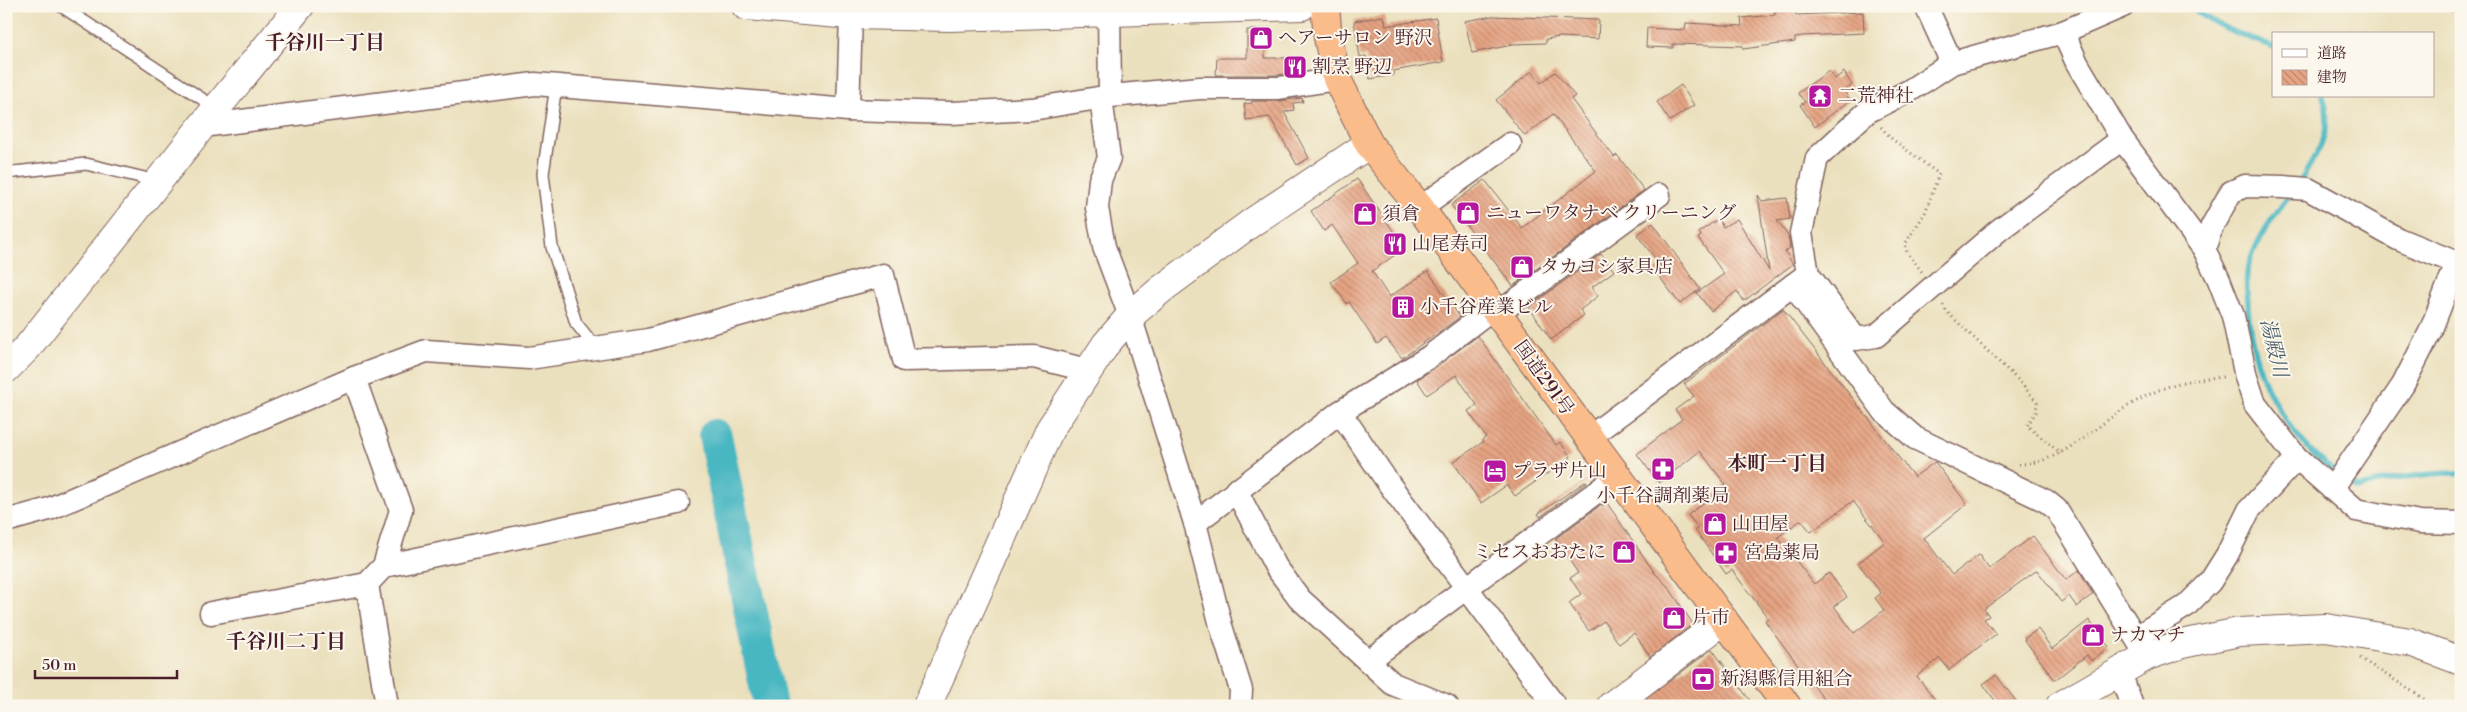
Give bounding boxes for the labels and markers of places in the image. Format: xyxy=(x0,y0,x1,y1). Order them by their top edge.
shop icon: ヘアーサロン 野沢 xyxy=(1248,25,1274,51)
place label: ヘアーサロン 野沢 xyxy=(1278,26,1433,50)
restaurant icon: 割烹 野辺 xyxy=(1282,54,1308,80)
place label: 割烹 野辺 xyxy=(1312,55,1392,79)
temple icon: 二荒神社 xyxy=(1807,83,1833,109)
place label: 二荒神社 xyxy=(1838,84,1914,108)
shop icon: ニューワタナベ クリーニング xyxy=(1455,200,1481,226)
shop icon: 須倉 xyxy=(1352,201,1378,227)
place label: ニューワタナベ クリーニング xyxy=(1486,201,1736,225)
place label: 須倉 xyxy=(1382,202,1420,226)
restaurant icon: 山尾寿司 xyxy=(1382,231,1408,257)
place label: 山尾寿司 xyxy=(1412,232,1488,256)
shop icon: タカヨシ家具店 xyxy=(1509,254,1535,280)
place label: タカヨシ家具店 xyxy=(1540,255,1673,279)
building icon: 小千谷産業ビル xyxy=(1390,294,1416,320)
place label: 小千谷産業ビル xyxy=(1420,295,1553,319)
pharmacy icon: 小千谷調剤薬局 xyxy=(1650,456,1676,482)
hotel icon: プラザ片山 xyxy=(1482,458,1508,484)
place label: プラザ片山 xyxy=(1512,459,1607,483)
place label: 小千谷調剤薬局 xyxy=(1596,484,1730,508)
shop icon: 山田屋 xyxy=(1702,511,1728,537)
place label: 山田屋 xyxy=(1732,512,1789,536)
shop icon: ミセスおおたに xyxy=(1611,539,1637,565)
place label: ミセスおおたに xyxy=(1473,540,1606,564)
pharmacy icon: 宮島薬局 xyxy=(1713,540,1739,566)
place label: 宮島薬局 xyxy=(1744,541,1820,565)
shop icon: 片市 xyxy=(1661,605,1687,631)
place label: 片市 xyxy=(1692,606,1730,630)
shop icon: ナカマチ xyxy=(2080,622,2106,648)
place label: ナカマチ xyxy=(2110,623,2186,647)
bank icon: 新潟縣信用組合 xyxy=(1690,666,1716,692)
place label: 新潟縣信用組合 xyxy=(1720,667,1853,691)

